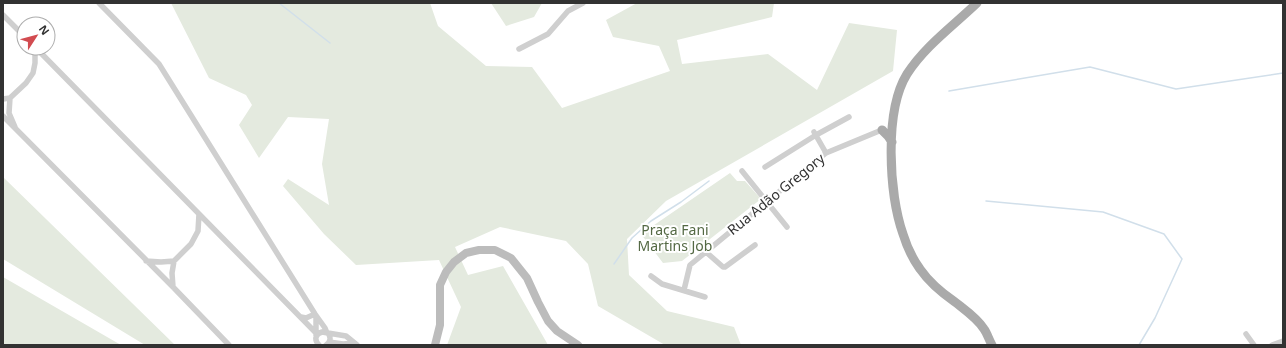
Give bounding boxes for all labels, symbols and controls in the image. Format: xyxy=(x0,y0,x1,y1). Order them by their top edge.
north arrow xyxy=(16,16,56,56)
text: N xyxy=(36,22,53,38)
street label: Rua Adão Gregory xyxy=(723,148,829,239)
park label: Praça Fani Martins Job xyxy=(638,220,712,255)

